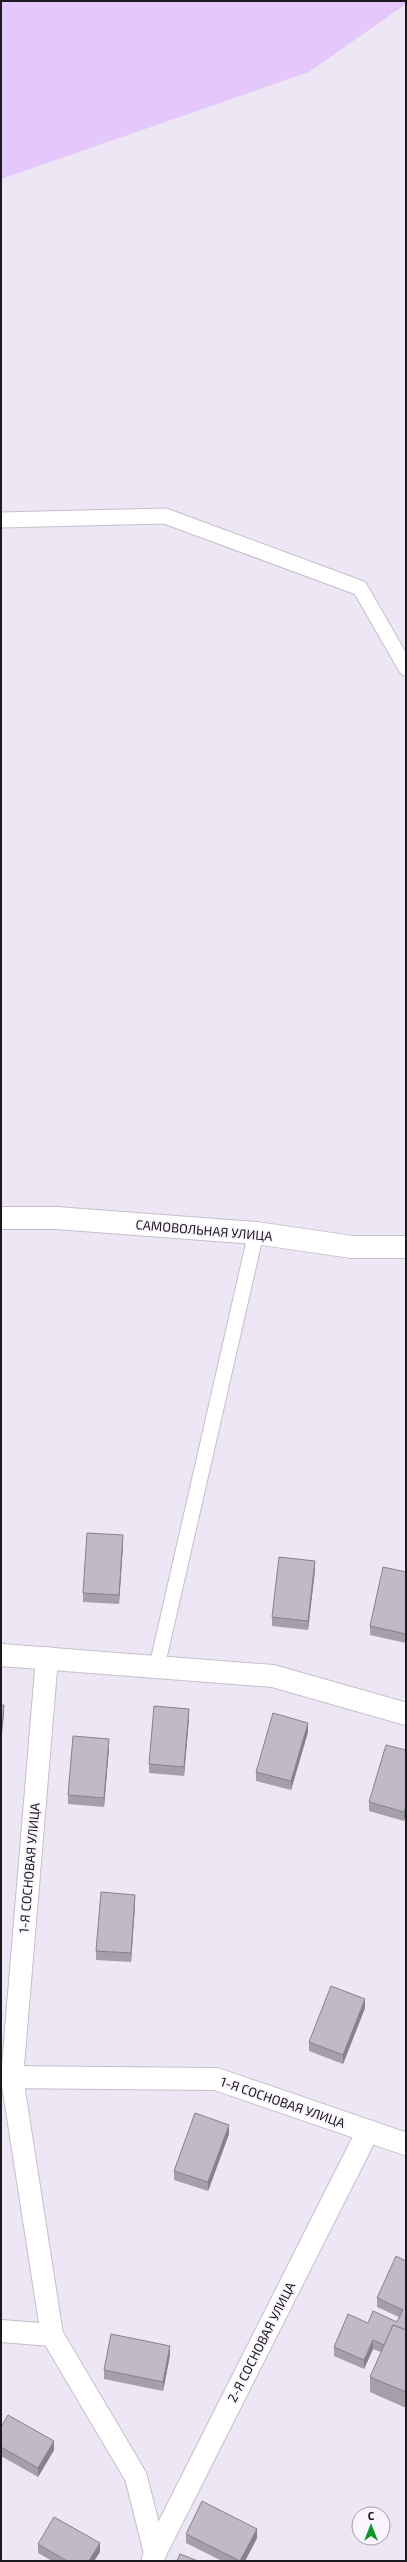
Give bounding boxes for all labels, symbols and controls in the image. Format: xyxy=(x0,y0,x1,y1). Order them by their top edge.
street label: САМОВОЛЬНАЯ УЛИЦА xyxy=(135,1216,273,1244)
street label: 1-Я СОСНОВАЯ УЛИЦА xyxy=(15,1802,43,1934)
street label: 1-Я СОСНОВАЯ УЛИЦА xyxy=(219,2073,347,2131)
street label: 2-Я СОСНОВАЯ УЛИЦА xyxy=(224,2279,298,2405)
north arrow xyxy=(351,2506,391,2546)
text: С xyxy=(368,2509,375,2522)

